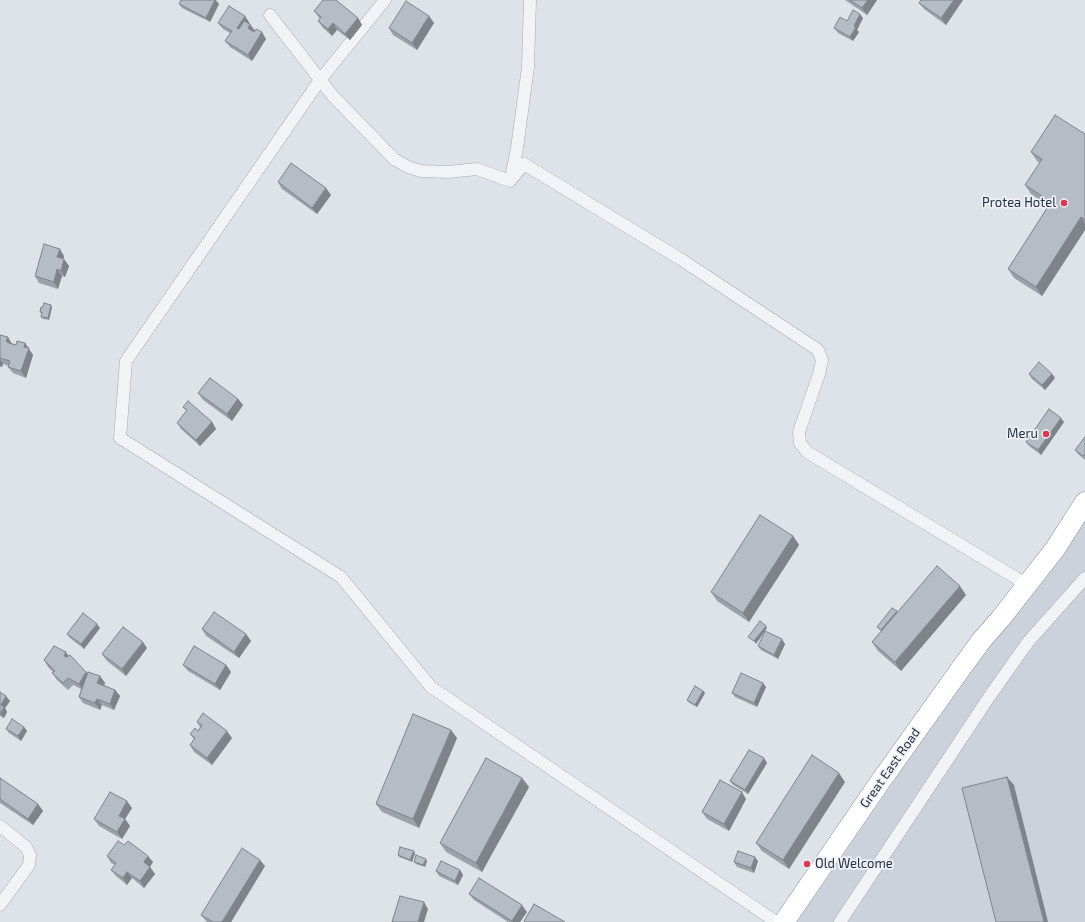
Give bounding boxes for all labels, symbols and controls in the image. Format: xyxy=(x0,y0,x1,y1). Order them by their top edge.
place label: Protea Hotel xyxy=(982,195,1056,211)
marker: Protea Hotel xyxy=(1059,198,1069,208)
place label: Meru xyxy=(1007,426,1038,442)
marker: Meru xyxy=(1041,429,1051,439)
street label: Great East Road xyxy=(857,725,923,811)
place label: Old Welcome xyxy=(815,856,893,872)
marker: Old Welcome xyxy=(802,859,812,869)

